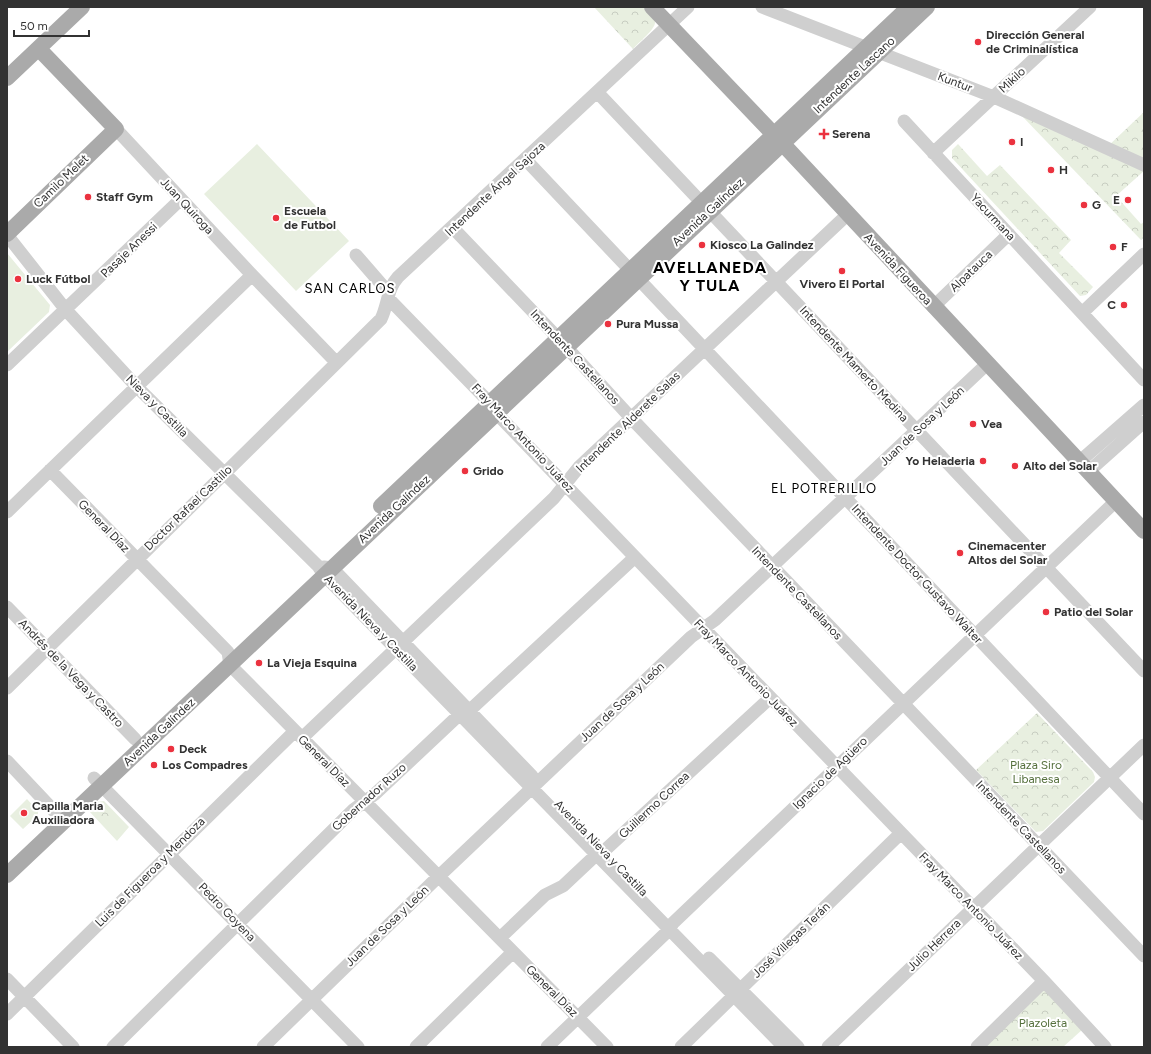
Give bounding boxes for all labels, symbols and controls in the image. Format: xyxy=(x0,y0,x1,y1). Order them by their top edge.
scale bar xyxy=(14,12,89,38)
text: 50 m xyxy=(20,19,48,33)
place label: Dirección General de Criminalística xyxy=(986,28,1085,56)
street label: Intendente Lascano xyxy=(810,34,898,116)
marker: Dirección General de Criminalística xyxy=(973,37,983,47)
street label: Mikilo xyxy=(996,64,1028,96)
street label: Kuntur xyxy=(936,69,974,95)
place label: Serena xyxy=(832,127,870,141)
marker: Serena xyxy=(819,129,829,139)
place label: I xyxy=(1020,135,1023,149)
marker: I xyxy=(1007,137,1017,147)
street label: Intendente Ángel Sajoza xyxy=(442,139,548,239)
street label: Camilo Melet xyxy=(31,151,92,211)
place label: H xyxy=(1059,163,1068,177)
marker: H xyxy=(1046,165,1056,175)
street label: Juan Quiroga xyxy=(157,175,217,237)
street label: Avenida Galíndez xyxy=(669,175,747,249)
place label: Staff Gym xyxy=(96,190,153,204)
street label: Yacurmana xyxy=(968,191,1018,243)
marker: Staff Gym xyxy=(83,192,93,202)
place label: E xyxy=(1113,193,1120,207)
marker: E xyxy=(1123,195,1133,205)
place label: G xyxy=(1092,198,1101,212)
marker: G xyxy=(1079,200,1089,210)
place label: Escuela de Futbol xyxy=(284,204,336,232)
marker: Escuela de Futbol xyxy=(271,213,281,223)
street label: Pasaje Anessi xyxy=(98,220,160,280)
street label: Avenida Figueroa xyxy=(861,230,935,308)
place label: Kiosco La Galindez xyxy=(710,238,814,252)
marker: Kiosco La Galindez xyxy=(697,240,707,250)
place label: F xyxy=(1121,240,1128,254)
marker: F xyxy=(1108,242,1118,252)
street label: Alpatauca xyxy=(947,247,995,295)
district label: AVELLANEDA Y TULA xyxy=(653,258,767,295)
marker: Vivero El Portal xyxy=(837,266,847,276)
place label: Luck Fútbol xyxy=(26,272,90,286)
marker: Luck Fútbol xyxy=(13,274,23,284)
place label: Vivero El Portal xyxy=(800,277,884,291)
district label: SAN CARLOS xyxy=(305,281,395,296)
place label: C xyxy=(1107,298,1116,312)
marker: C xyxy=(1119,300,1129,310)
street label: Intendente Mamerto Medina xyxy=(797,303,911,425)
street label: Intendente Castellanos xyxy=(528,307,623,407)
place label: Pura Mussa xyxy=(616,317,679,331)
marker: Pura Mussa xyxy=(603,319,613,329)
street label: Intendente Alderete Salas xyxy=(573,368,683,475)
street label: Nieva y Castilla xyxy=(123,372,191,440)
street label: Fray Marco Antonio Juárez xyxy=(469,381,577,495)
street label: Juan de Sosa y León xyxy=(877,383,967,469)
place label: Vea xyxy=(981,417,1002,431)
marker: Vea xyxy=(968,419,978,429)
place label: Yo Heladeria xyxy=(906,454,975,468)
marker: Yo Heladeria xyxy=(978,456,988,466)
place label: Alto del Solar xyxy=(1023,459,1097,473)
marker: Alto del Solar xyxy=(1010,461,1020,471)
street label: Doctor Rafael Castillo xyxy=(141,463,235,553)
place label: Grido xyxy=(473,464,504,478)
marker: Grido xyxy=(460,466,470,476)
street label: Avenida Galíndez xyxy=(355,472,433,546)
district label: EL POTRERILLO xyxy=(771,481,877,496)
street label: General Díaz xyxy=(75,497,133,555)
street label: Intendente Doctor Gustavo Walter xyxy=(849,502,985,646)
place label: Cinemacenter Altos del Solar xyxy=(968,539,1048,567)
street label: Intendente Castellanos xyxy=(749,544,845,643)
marker: Cinemacenter Altos del Solar xyxy=(955,548,965,558)
street label: Avenida Nieva y Castilla xyxy=(321,572,421,674)
place label: Patio del Solar xyxy=(1054,605,1134,619)
marker: Patio del Solar xyxy=(1041,607,1051,617)
street label: Andrés de la Vega y Castro xyxy=(16,616,126,730)
street label: Fray Marco Antonio Juárez xyxy=(691,616,801,730)
place label: La Vieja Esquina xyxy=(267,656,357,670)
marker: La Vieja Esquina xyxy=(254,658,264,668)
street label: Juan de Sosa y León xyxy=(577,659,667,745)
street label: Avenida Galíndez xyxy=(120,695,198,769)
street label: General Díaz xyxy=(295,732,353,790)
street label: Ignacio de Agüero xyxy=(790,734,870,812)
place label: Deck xyxy=(179,742,208,756)
marker: Deck xyxy=(166,744,176,754)
place label: Los Compadres xyxy=(162,758,248,772)
park label: Plaza Siro Libanesa xyxy=(1010,758,1062,786)
marker: Los Compadres xyxy=(149,760,159,770)
street label: Gobernador Ruzo xyxy=(329,760,409,834)
street label: Guillermo Correa xyxy=(616,769,692,841)
street label: Intendente Castellanos xyxy=(973,778,1069,877)
street label: Avenida Nieva y Castilla xyxy=(551,797,651,899)
place label: Capilla Maria Auxiliadora xyxy=(32,799,103,827)
marker: Capilla Maria Auxiliadora xyxy=(19,808,29,818)
street label: Luis de Figueroa y Mendoza xyxy=(92,814,208,930)
street label: Fray Marco Antonio Juárez xyxy=(916,849,1026,963)
street label: Pedro Goyena xyxy=(196,880,258,944)
street label: Juan de Sosa y León xyxy=(343,883,432,969)
street label: José Villegas Terán xyxy=(749,899,833,981)
street label: Julio Herrera xyxy=(904,916,964,974)
street label: General Díaz xyxy=(523,962,581,1020)
park label: Plazoleta xyxy=(1019,1016,1067,1030)

